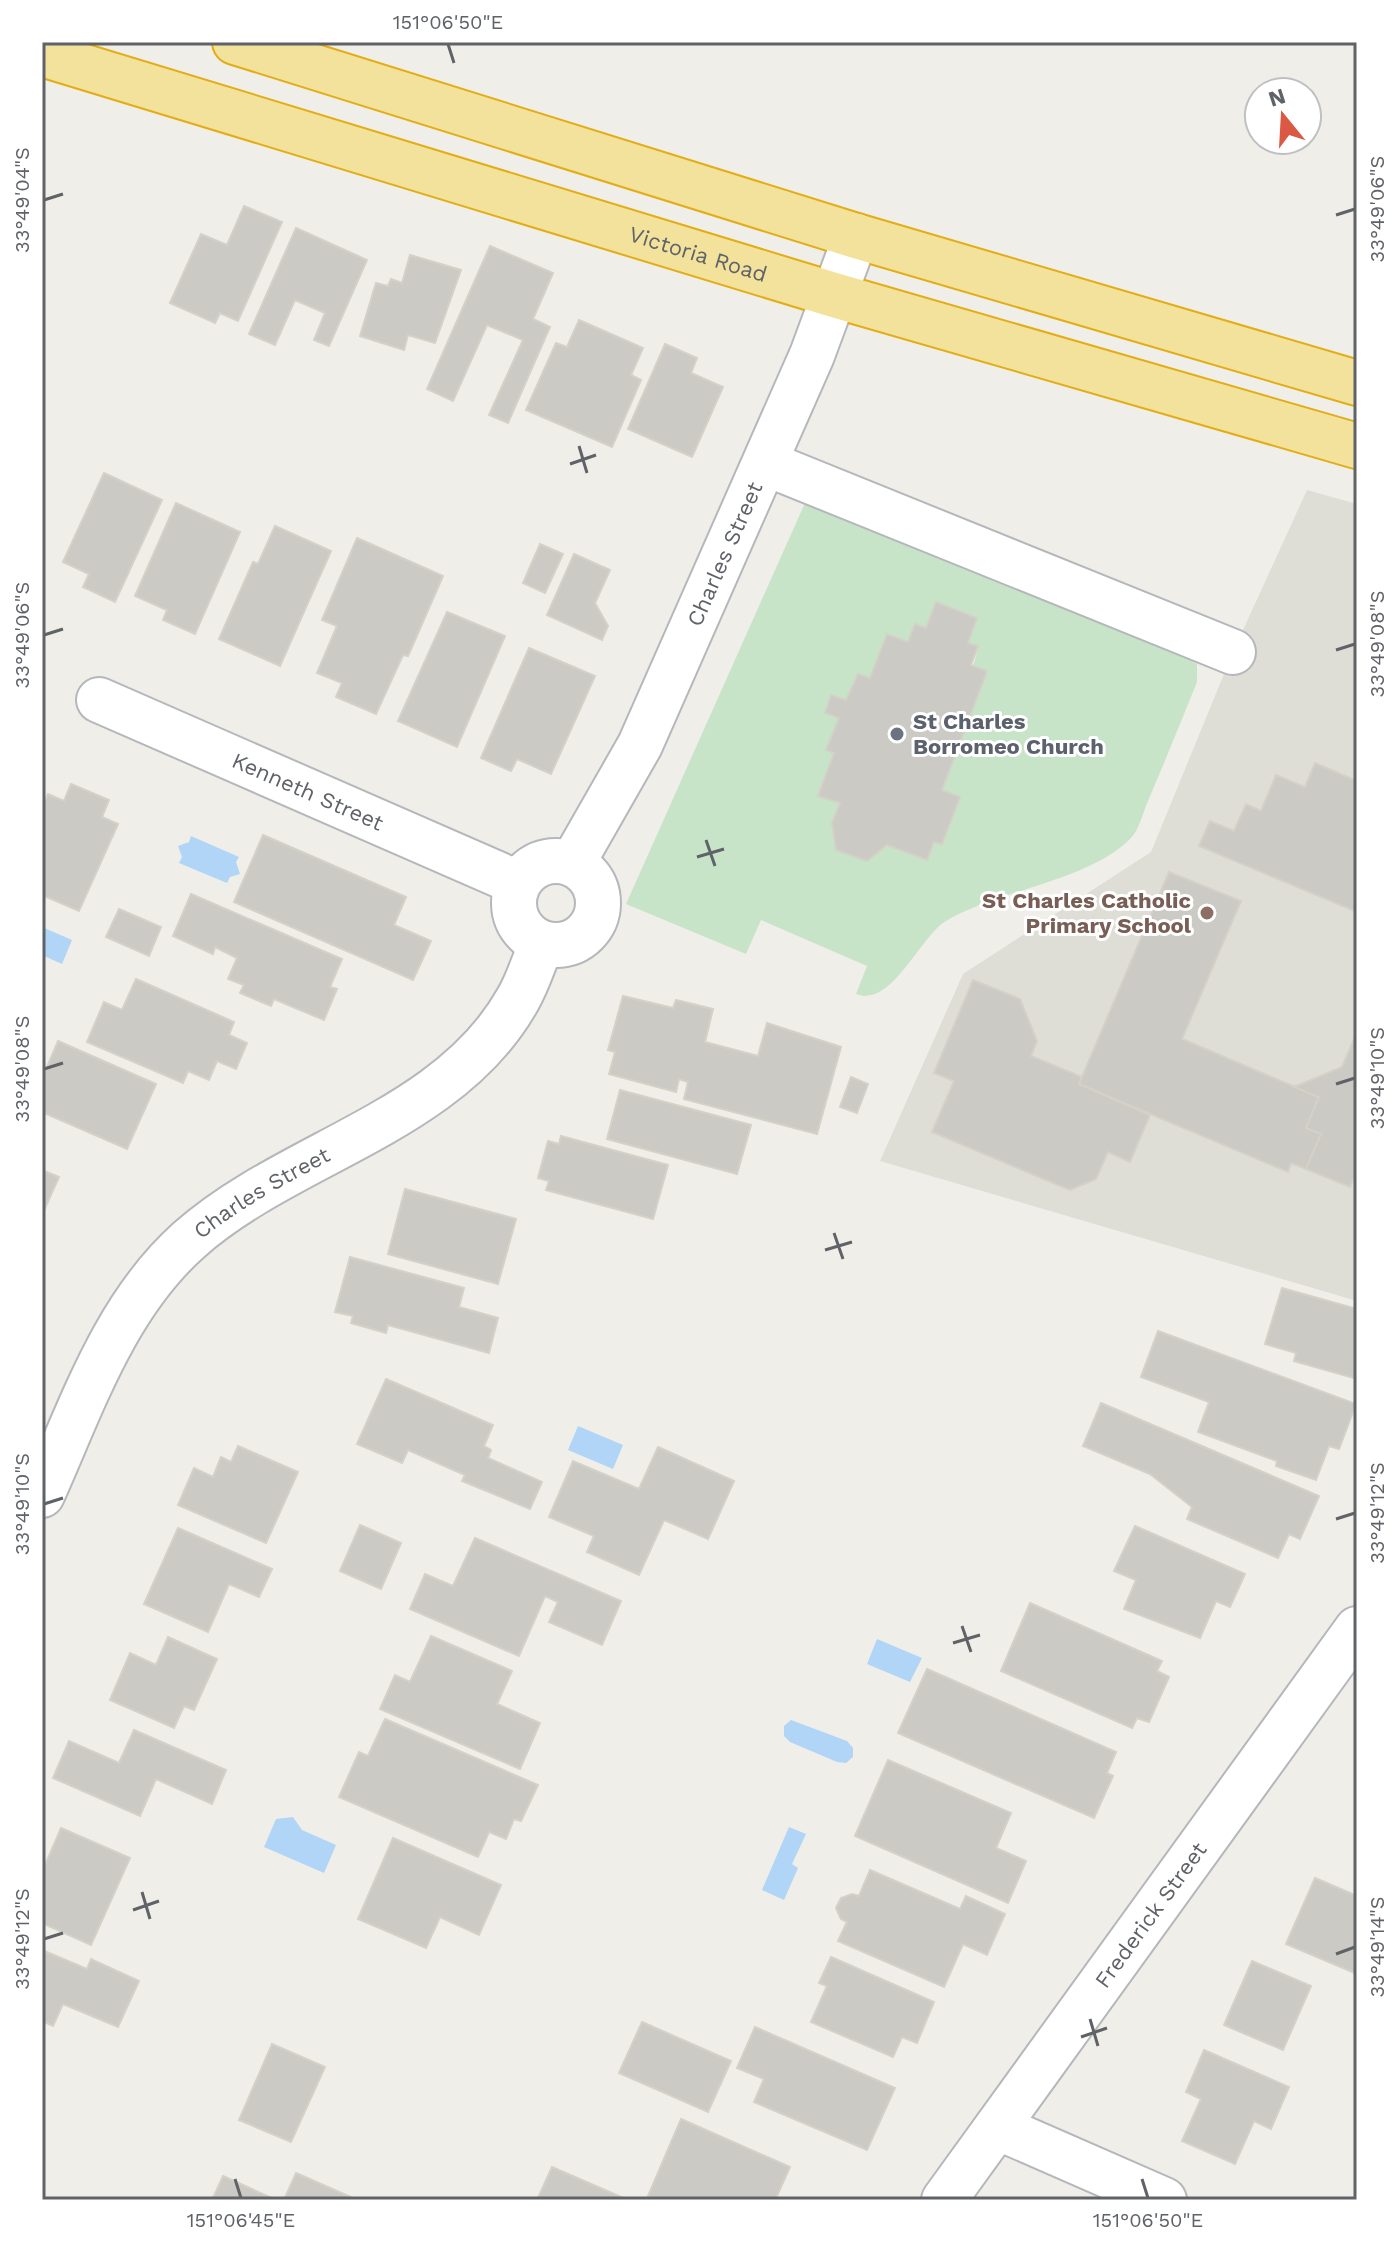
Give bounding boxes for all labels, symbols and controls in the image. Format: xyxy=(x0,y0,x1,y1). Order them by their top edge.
text: 151°06'50"E xyxy=(393,10,503,34)
north arrow xyxy=(1243,76,1323,156)
text: N xyxy=(1265,83,1289,112)
text: 33°49'04"S xyxy=(10,147,34,253)
text: 33°49'06"S xyxy=(1365,156,1389,262)
street label: Victoria Road xyxy=(626,221,770,286)
street label: Charles Street xyxy=(682,478,767,630)
text: 33°49'06"S xyxy=(10,582,34,688)
text: 33°49'08"S xyxy=(1365,591,1389,697)
place label: St Charles Borromeo Church xyxy=(913,709,1104,759)
marker: St Charles Borromeo Church xyxy=(888,725,906,743)
street label: Kenneth Street xyxy=(229,747,387,835)
place label: St Charles Catholic Primary School xyxy=(982,888,1192,938)
marker: St Charles Catholic Primary School xyxy=(1198,904,1216,922)
text: 33°49'08"S xyxy=(10,1016,34,1122)
text: 33°49'10"S xyxy=(1365,1027,1389,1129)
street label: Charles Street xyxy=(188,1141,334,1243)
text: 33°49'10"S xyxy=(10,1453,34,1555)
text: 33°49'12"S xyxy=(1365,1462,1389,1564)
street label: Frederick Street xyxy=(1089,1837,1211,1992)
text: 33°49'12"S xyxy=(10,1888,34,1990)
text: 33°49'14"S xyxy=(1365,1896,1389,1998)
text: 151°06'45"E xyxy=(187,2208,295,2232)
text: 151°06'50"E xyxy=(1093,2208,1203,2232)

